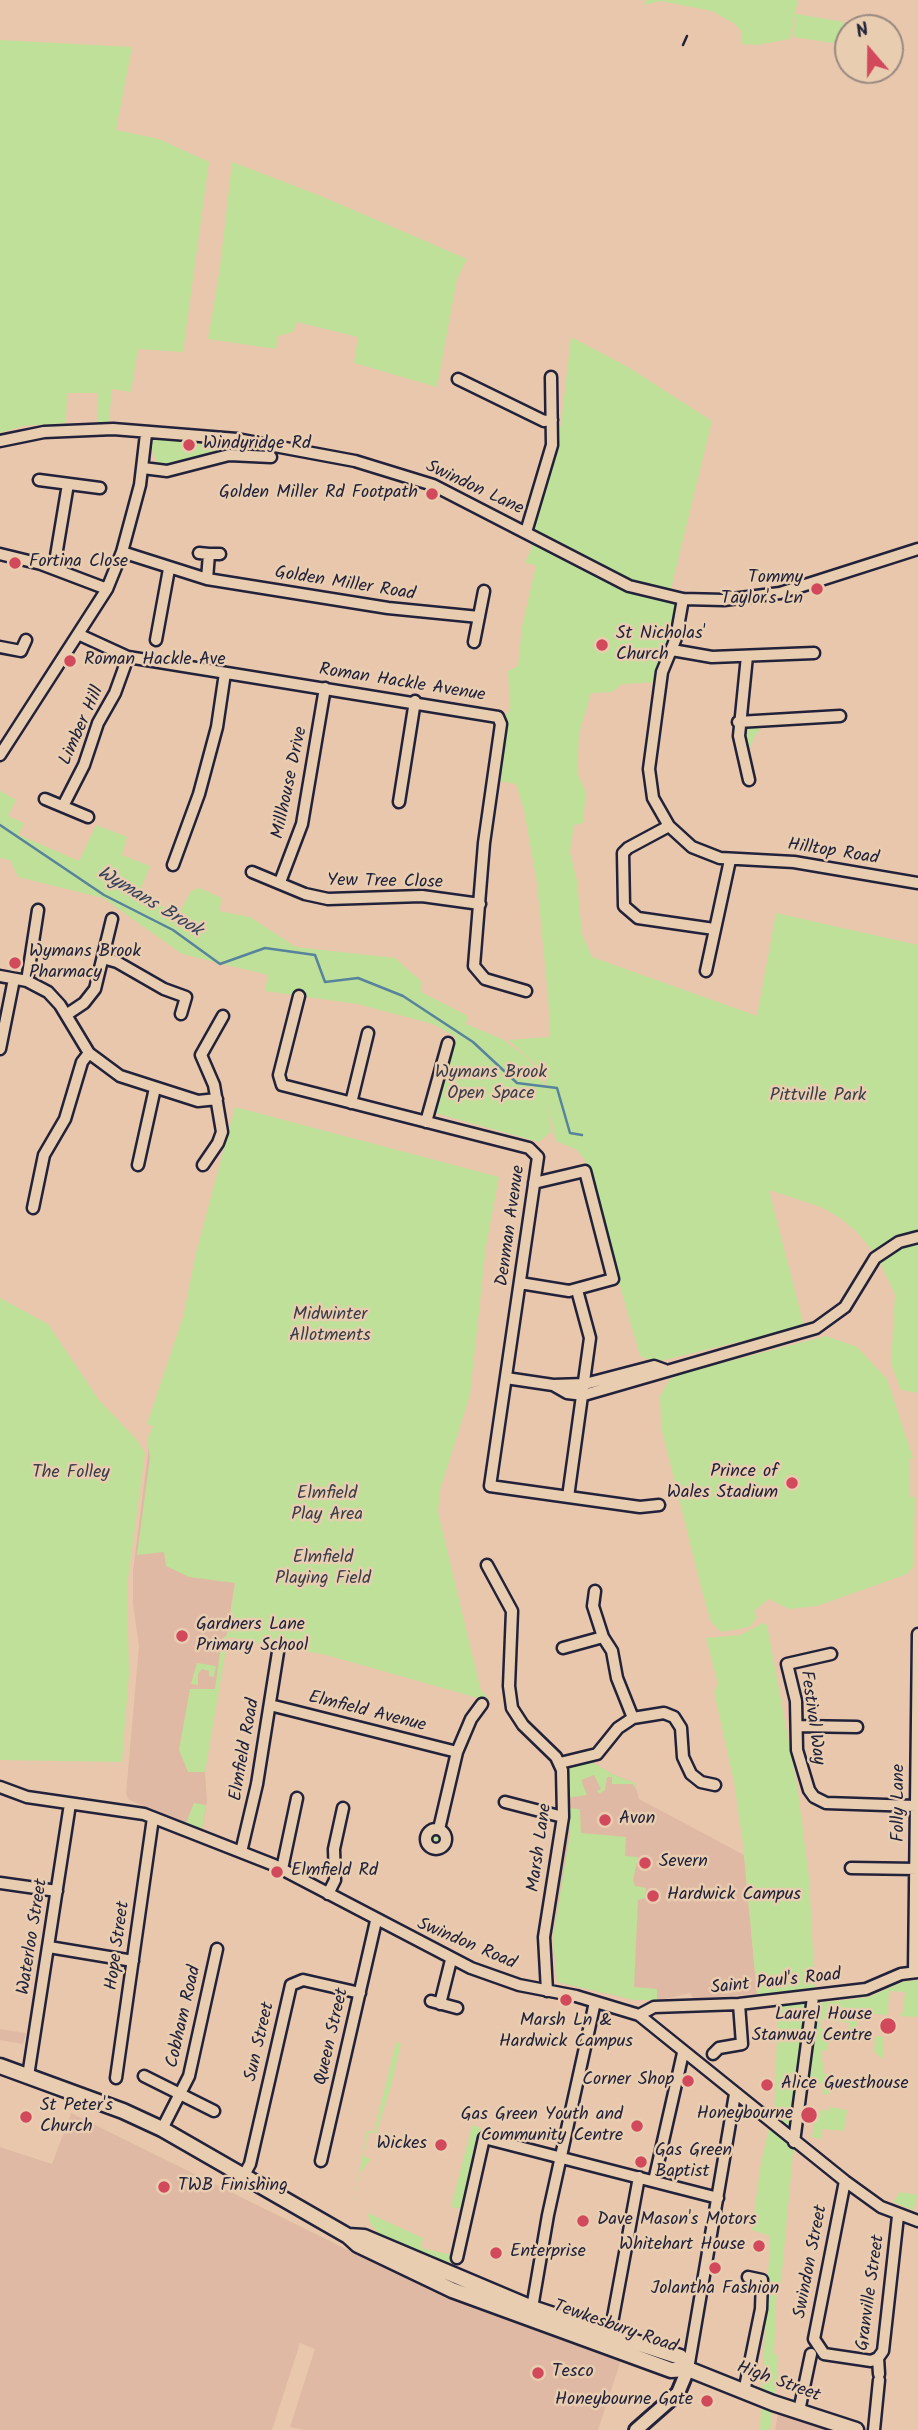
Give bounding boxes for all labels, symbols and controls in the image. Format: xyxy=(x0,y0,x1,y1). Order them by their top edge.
north arrow xyxy=(834,14,904,84)
text: N xyxy=(852,15,873,47)
place label: Windyridge Rd xyxy=(203,434,311,456)
marker: Windyridge Rd xyxy=(181,437,197,453)
street label: Swindon Lane xyxy=(422,457,526,521)
place label: Golden Miller Rd Footpath xyxy=(219,483,418,505)
marker: Golden Miller Rd Footpath xyxy=(424,486,440,502)
place label: Fortina Close xyxy=(29,552,128,574)
marker: Fortina Close xyxy=(7,555,23,571)
street label: Golden Miller Road xyxy=(273,563,417,607)
place label: Tommy Taylor's Ln xyxy=(721,568,803,610)
marker: Tommy Taylor's Ln xyxy=(809,581,825,597)
place label: St Nicholas' Church xyxy=(616,624,705,666)
marker: St Nicholas' Church xyxy=(594,637,610,653)
place label: Roman Hackle Ave xyxy=(84,650,226,672)
marker: Roman Hackle Ave xyxy=(62,653,78,669)
street label: Roman Hackle Avenue xyxy=(317,660,487,708)
street label: Limber Hill xyxy=(56,683,110,769)
street label: Millhouse Drive xyxy=(269,725,313,841)
street label: Hilltop Road xyxy=(786,835,880,871)
water label: Wymans Brook xyxy=(92,863,206,943)
street label: Yew Tree Close xyxy=(327,871,443,895)
place label: Wymans Brook Pharmacy xyxy=(29,942,141,984)
marker: Wymans Brook Pharmacy xyxy=(7,955,23,971)
park label: Wymans Brook Open Space xyxy=(435,1063,547,1106)
park label: Pittville Park xyxy=(770,1086,866,1108)
street label: Denman Avenue xyxy=(493,1164,531,1288)
park label: Midwinter Allotments xyxy=(289,1305,371,1348)
place label: Prince of Wales Stadium xyxy=(667,1462,778,1504)
park label: The Folley xyxy=(32,1463,110,1485)
marker: Prince of Wales Stadium xyxy=(784,1475,800,1491)
park label: Elmfield Play Area xyxy=(291,1484,363,1526)
park label: Elmfield Playing Field xyxy=(275,1548,371,1590)
place label: Gardners Lane Primary School xyxy=(196,1615,308,1658)
marker: Gardners Lane Primary School xyxy=(174,1628,190,1644)
street label: Festival Way xyxy=(794,1669,828,1767)
street label: Elmfield Avenue xyxy=(306,1688,428,1738)
street label: Elmfield Road xyxy=(226,1697,266,1803)
street label: Folly Lane xyxy=(889,1764,911,1842)
street label: Marsh Lane xyxy=(524,1802,558,1894)
place label: Avon xyxy=(619,1809,655,1831)
marker: Avon xyxy=(597,1812,613,1828)
place label: Severn xyxy=(659,1852,708,1874)
marker: Severn xyxy=(637,1855,653,1871)
place label: Elmfield Rd xyxy=(291,1861,378,1883)
marker: Elmfield Rd xyxy=(269,1864,285,1880)
street label: Waterloo Street xyxy=(14,1877,54,1997)
place label: Hardwick Campus xyxy=(667,1885,801,1907)
marker: Hardwick Campus xyxy=(645,1888,661,1904)
street label: Hope Street xyxy=(102,1900,136,1992)
street label: Swindon Road xyxy=(413,1914,519,1976)
street label: Cobham Road xyxy=(163,1964,207,2070)
street label: Saint Paul's Road xyxy=(710,1965,842,2001)
street label: Queen Street xyxy=(311,1986,355,2088)
marker: Marsh Ln & Hardwick Campus xyxy=(558,1992,574,2008)
street label: Sun Street xyxy=(241,2000,281,2084)
place label: Laurel House Stanway Centre xyxy=(752,2005,872,2048)
place label: Marsh Ln & Hardwick Campus xyxy=(499,2011,633,2054)
marker: Laurel House Stanway Centre xyxy=(878,2016,898,2036)
place label: Corner Shop xyxy=(582,2070,674,2092)
marker: Corner Shop xyxy=(680,2073,696,2089)
place label: Alice Guesthouse xyxy=(781,2074,909,2096)
marker: Alice Guesthouse xyxy=(759,2077,775,2093)
place label: St Peter's Church xyxy=(40,2096,113,2138)
place label: Honeybourne xyxy=(697,2104,793,2126)
place label: Gas Green Youth and Community Centre xyxy=(461,2105,623,2148)
marker: Honeybourne xyxy=(799,2105,819,2125)
marker: St Peter's Church xyxy=(18,2109,34,2125)
marker: Gas Green Youth and Community Centre xyxy=(629,2118,645,2134)
place label: Wickes xyxy=(376,2134,427,2156)
marker: Wickes xyxy=(433,2137,449,2153)
place label: Gas Green Baptist xyxy=(655,2141,732,2184)
marker: Gas Green Baptist xyxy=(633,2154,649,2170)
place label: TWB Finishing xyxy=(178,2176,288,2198)
marker: TWB Finishing xyxy=(156,2179,172,2195)
street label: Swindon Street xyxy=(790,2203,834,2321)
place label: Dave Mason's Motors xyxy=(597,2210,757,2232)
marker: Dave Mason's Motors xyxy=(575,2213,591,2229)
street label: Granville Street xyxy=(853,2234,891,2352)
place label: Whitehart House xyxy=(619,2235,745,2257)
marker: Whitehart House xyxy=(751,2238,767,2254)
place label: Enterprise xyxy=(510,2242,586,2264)
marker: Enterprise xyxy=(488,2245,504,2261)
marker: Jolantha Fashion xyxy=(707,2260,723,2276)
place label: Jolantha Fashion xyxy=(651,2279,779,2301)
street label: Tewkesbury Road xyxy=(550,2297,680,2359)
street label: High Street xyxy=(733,2358,823,2408)
place label: Tesco xyxy=(552,2362,594,2384)
marker: Tesco xyxy=(530,2365,546,2381)
place label: Honeybourne Gate xyxy=(555,2390,693,2412)
marker: Honeybourne Gate xyxy=(699,2393,715,2409)

